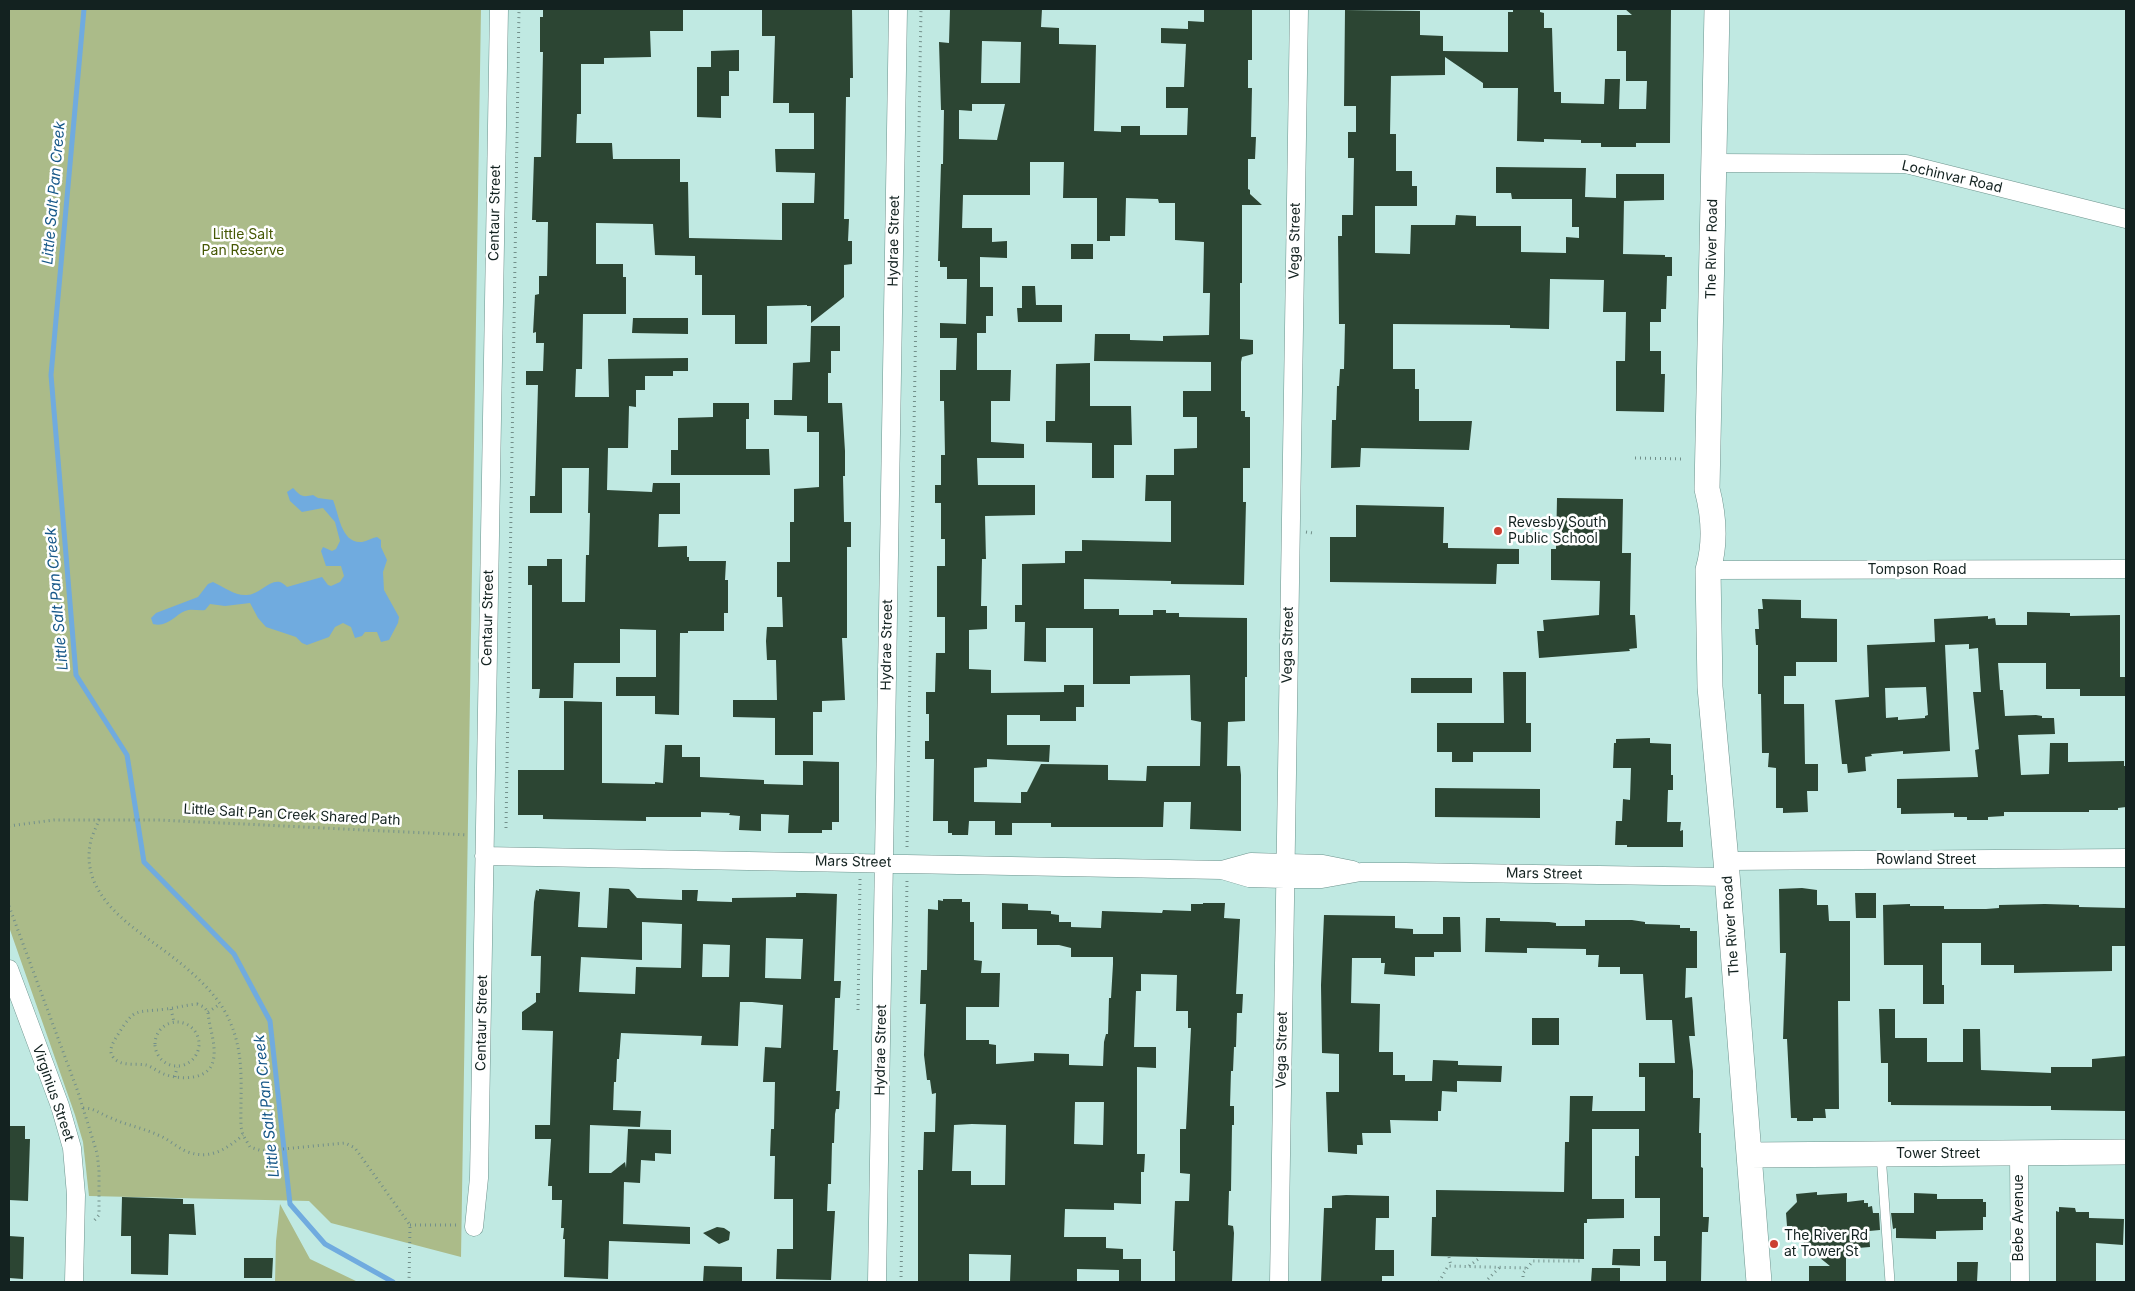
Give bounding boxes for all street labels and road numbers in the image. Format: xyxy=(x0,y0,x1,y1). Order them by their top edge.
street label: Lochinvar Road xyxy=(1900,157,2004,197)
street label: Centaur Street xyxy=(486,165,504,261)
street label: Hydrae Street xyxy=(885,195,903,287)
street label: The River Road xyxy=(1703,199,1721,299)
street label: Vega Street xyxy=(1286,202,1304,280)
street label: Tompson Road xyxy=(1868,562,1966,578)
street label: Centaur Street xyxy=(479,570,497,666)
street label: Hydrae Street xyxy=(878,599,896,691)
street label: Vega Street xyxy=(1279,606,1297,684)
street label: Little Salt Pan Creek Shared Path xyxy=(183,801,401,829)
street label: Rowland Street xyxy=(1876,852,1976,868)
street label: Mars Street xyxy=(815,853,891,871)
street label: Mars Street xyxy=(1506,865,1582,883)
street label: The River Road xyxy=(1719,875,1743,977)
street label: Centaur Street xyxy=(473,975,491,1071)
street label: Hydrae Street xyxy=(872,1004,890,1096)
street label: Vega Street xyxy=(1273,1011,1291,1089)
street label: Virginius Street xyxy=(29,1043,77,1143)
street label: Tower Street xyxy=(1896,1146,1980,1162)
street label: Bebe Avenue xyxy=(2011,1174,2027,1262)

